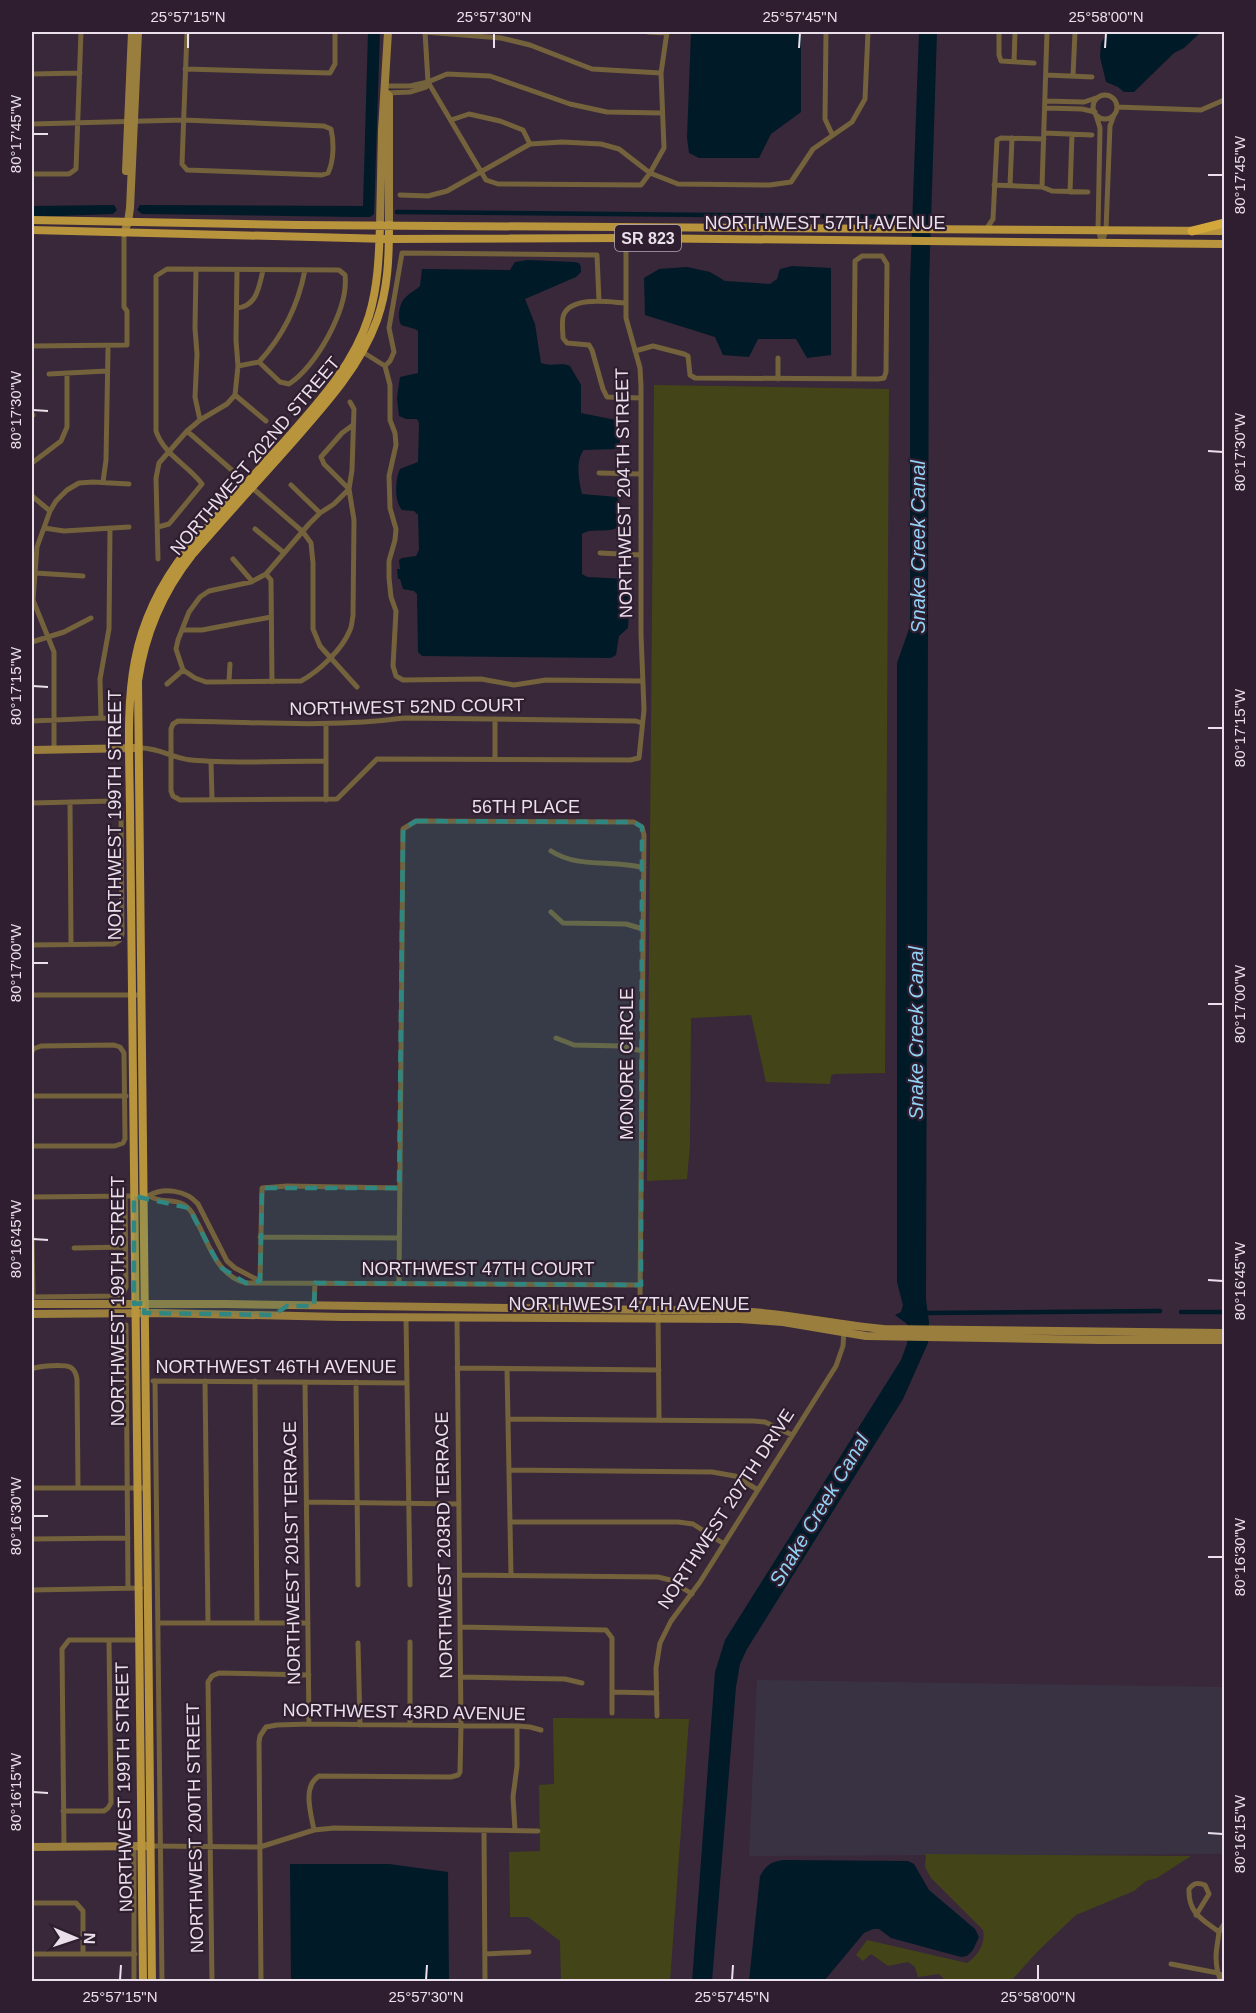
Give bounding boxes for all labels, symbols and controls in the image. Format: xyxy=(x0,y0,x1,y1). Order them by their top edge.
text: 25°57'15"N xyxy=(150,8,226,25)
text: 25°57'30"N xyxy=(456,8,532,25)
text: 25°57'45"N xyxy=(762,8,838,25)
text: 25°58'00"N xyxy=(1068,8,1144,25)
text: 80°17'45"W xyxy=(7,94,24,173)
text: 80°17'45"W xyxy=(1231,135,1248,214)
street label: NORTHWEST 57TH AVENUE xyxy=(704,213,946,233)
road number: SR 823 xyxy=(615,225,681,251)
street label: NORTHWEST 202ND STREET xyxy=(166,353,344,559)
street label: NORTHWEST 204TH STREET xyxy=(612,368,636,618)
text: 80°17'30"W xyxy=(7,370,24,449)
text: 80°17'30"W xyxy=(1231,412,1248,491)
water label: Snake Creek Canal xyxy=(907,460,929,634)
text: 80°17'15"W xyxy=(7,646,24,725)
text: 80°17'15"W xyxy=(1231,688,1248,767)
street label: NORTHWEST 199TH STREET xyxy=(105,690,125,940)
street label: NORTHWEST 52ND COURT xyxy=(289,695,525,719)
street label: 56TH PLACE xyxy=(472,797,580,817)
text: 80°17'00"W xyxy=(7,923,24,1002)
water label: Snake Creek Canal xyxy=(905,946,927,1120)
text: 80°17'00"W xyxy=(1231,964,1248,1043)
street label: MONORE CIRCLE xyxy=(617,988,637,1140)
street label: NORTHWEST 199TH STREET xyxy=(108,1176,128,1426)
text: 80°16'45"W xyxy=(7,1199,24,1278)
text: 80°16'45"W xyxy=(1231,1241,1248,1320)
street label: NORTHWEST 47TH COURT xyxy=(361,1259,595,1279)
street label: NORTHWEST 47TH AVENUE xyxy=(508,1294,750,1314)
street label: NORTHWEST 46TH AVENUE xyxy=(155,1357,397,1377)
street label: NORTHWEST 207TH DRIVE xyxy=(654,1405,798,1613)
street label: NORTHWEST 203RD TERRACE xyxy=(432,1411,456,1679)
street label: NORTHWEST 201ST TERRACE xyxy=(280,1421,304,1685)
water label: Snake Creek Canal xyxy=(765,1430,873,1590)
text: 80°16'30"W xyxy=(7,1476,24,1555)
text: 80°16'30"W xyxy=(1231,1517,1248,1596)
street label: NORTHWEST 199TH STREET xyxy=(112,1662,136,1912)
street label: NORTHWEST 43RD AVENUE xyxy=(282,1700,526,1724)
street label: NORTHWEST 200TH STREET xyxy=(183,1703,207,1953)
text: 80°16'15"W xyxy=(7,1752,24,1831)
text: 80°16'15"W xyxy=(1231,1794,1248,1873)
north arrow xyxy=(45,1908,105,1968)
text: N xyxy=(81,1932,98,1945)
text: 25°57'15"N xyxy=(82,1988,158,2005)
text: 25°57'30"N xyxy=(388,1988,464,2005)
text: 25°57'45"N xyxy=(694,1988,770,2005)
text: 25°58'00"N xyxy=(1000,1988,1076,2005)

